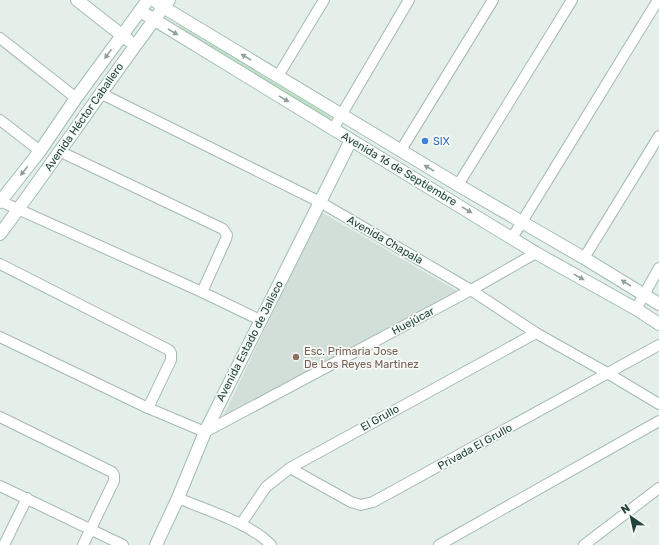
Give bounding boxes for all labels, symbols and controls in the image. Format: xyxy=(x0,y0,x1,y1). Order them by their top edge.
one-way arrow xyxy=(167,28,179,35)
one-way arrow xyxy=(104,48,113,59)
one-way arrow xyxy=(240,53,252,60)
street label: Avenida Héctor Caballero xyxy=(42,60,126,174)
one-way arrow xyxy=(279,95,289,103)
street label: Avenida 16 de Septiembre xyxy=(339,129,459,209)
place label: SIX xyxy=(433,135,450,148)
marker: SIX xyxy=(420,136,430,146)
one-way arrow xyxy=(423,164,435,171)
one-way arrow xyxy=(20,165,29,176)
one-way arrow xyxy=(461,207,473,214)
street label: Avenida Chapala xyxy=(345,213,425,267)
one-way arrow xyxy=(573,273,584,280)
street label: Avenida Estado de Jalisco xyxy=(214,279,286,403)
one-way arrow xyxy=(620,280,632,287)
street label: Huejúcar xyxy=(389,304,437,338)
place label: Esc. Primaria Jose De Los Reyes Martinez xyxy=(304,345,419,371)
marker: Esc. Primaria Jose De Los Reyes Martinez xyxy=(291,352,301,362)
street label: El Grullo xyxy=(358,402,402,434)
street label: Privada El Grullo xyxy=(435,421,515,473)
north arrow xyxy=(611,497,651,537)
text: N xyxy=(619,501,633,517)

